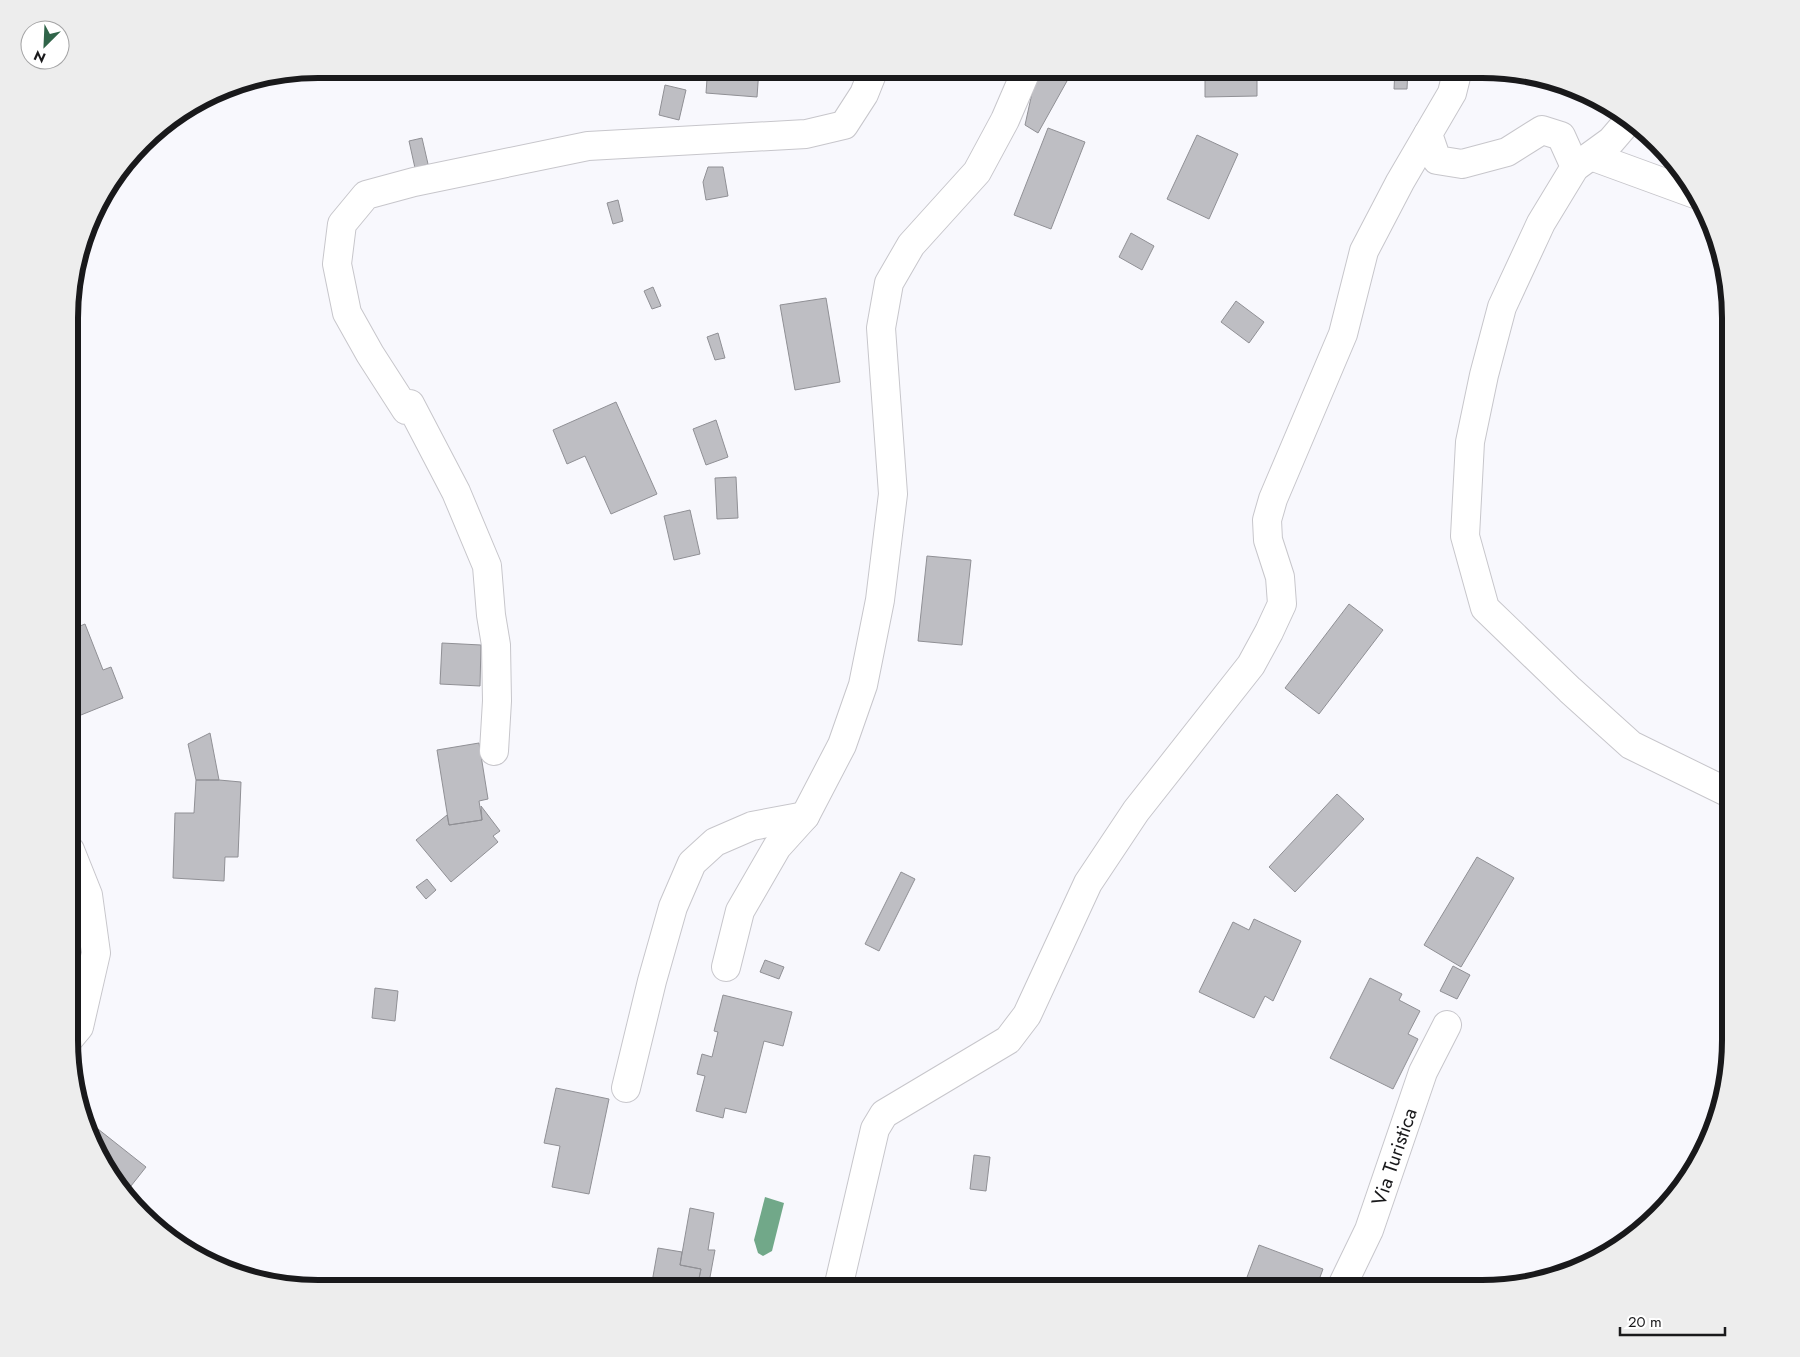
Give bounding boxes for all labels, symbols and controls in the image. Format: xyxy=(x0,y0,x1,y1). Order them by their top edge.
north arrow xyxy=(20,20,70,70)
text: N xyxy=(31,45,49,68)
street label: Via Turistica xyxy=(1364,1104,1425,1209)
scale bar xyxy=(1620,1304,1725,1336)
text: 20 m xyxy=(1628,1311,1662,1333)

